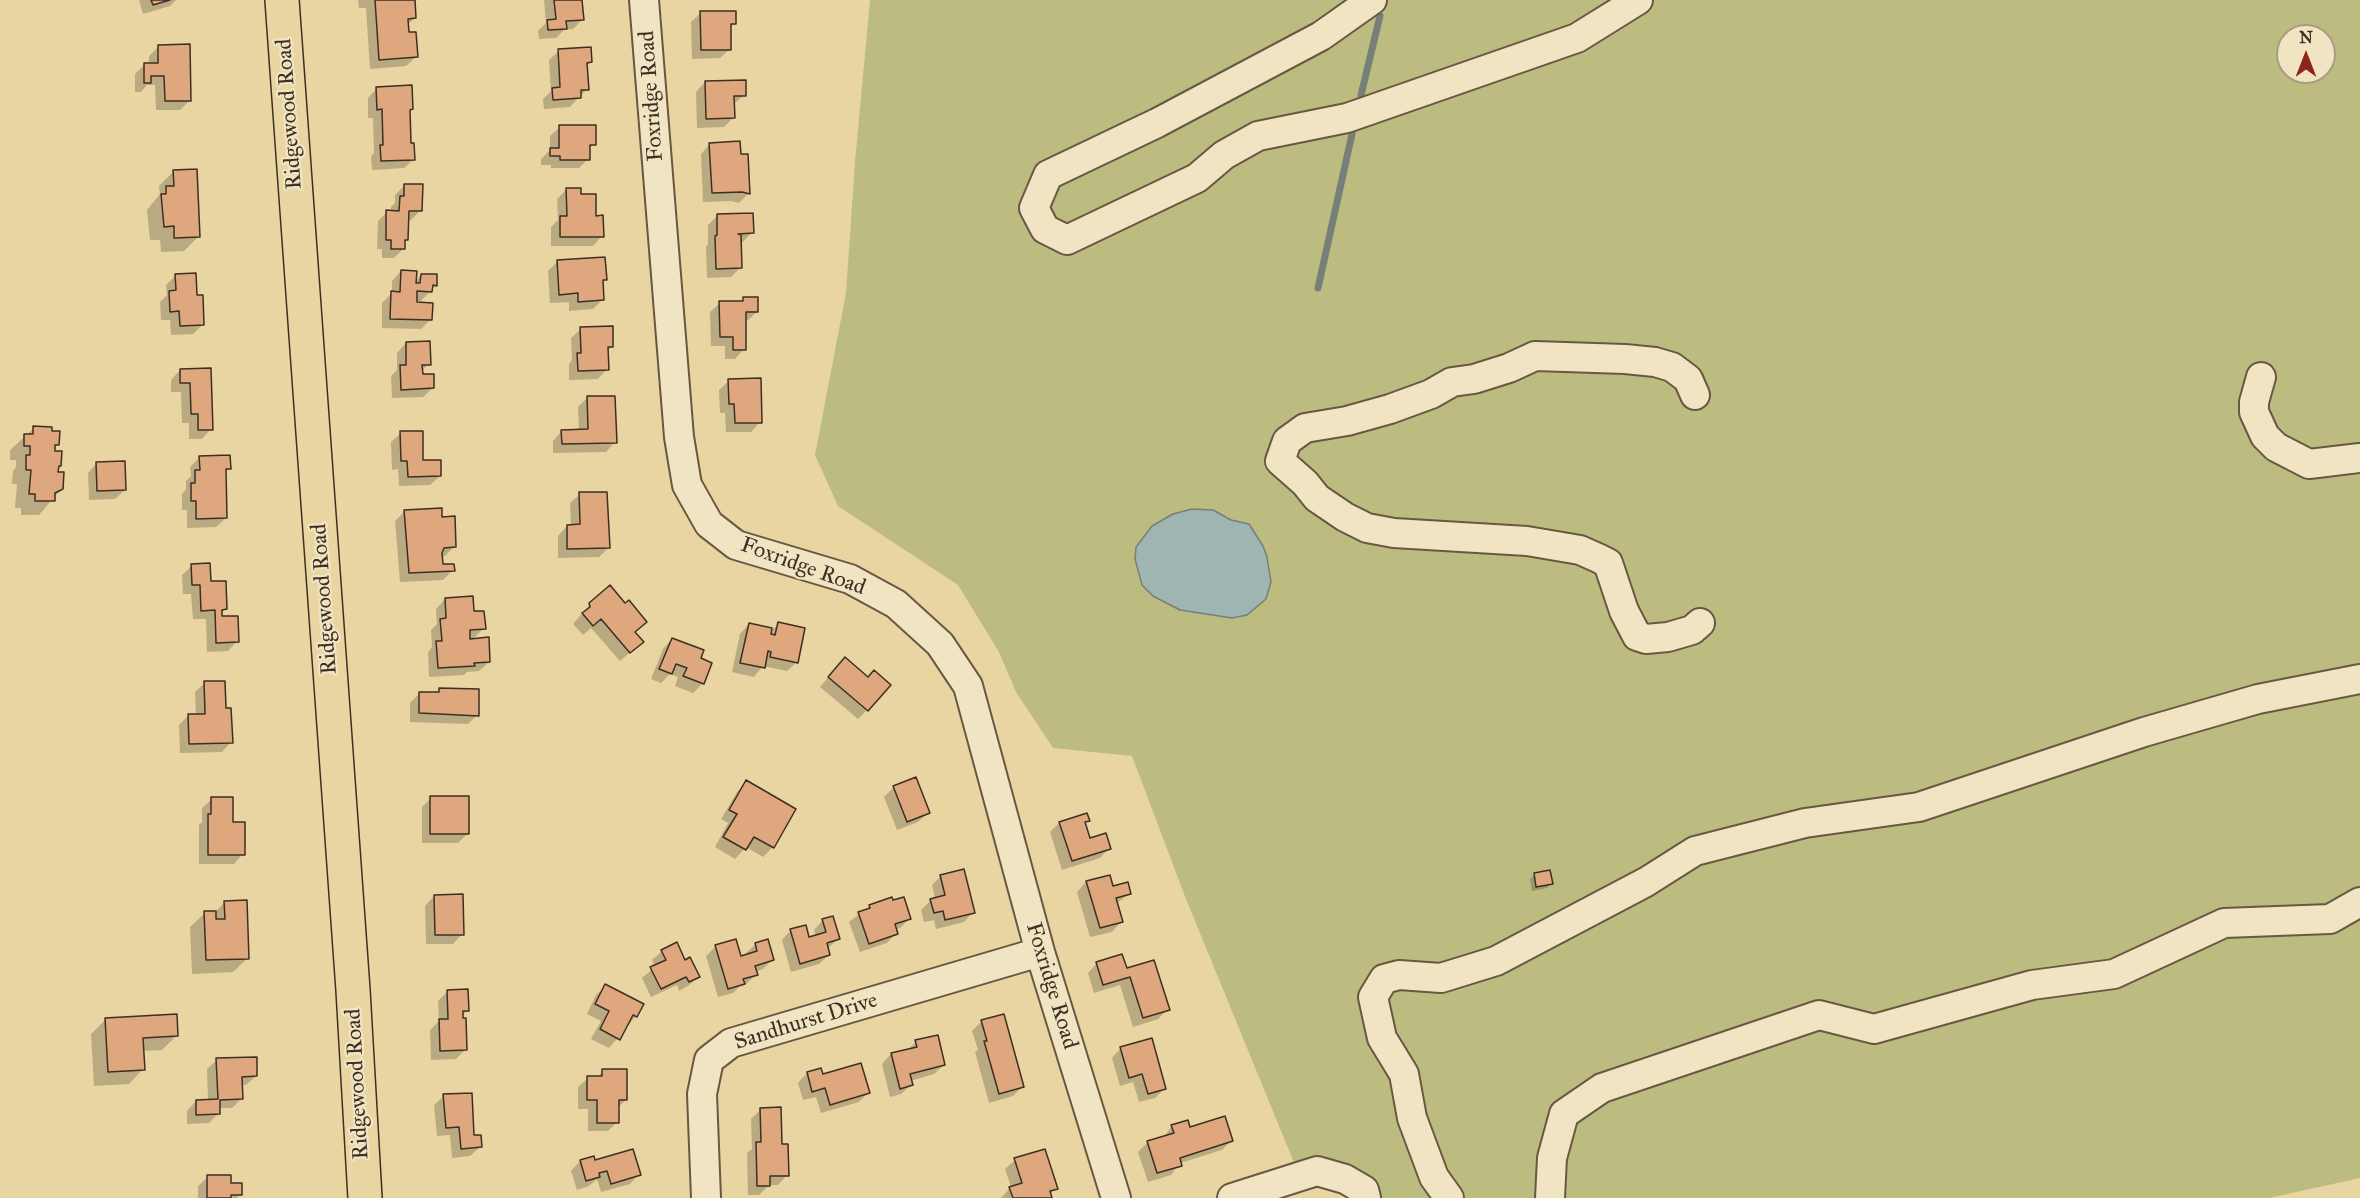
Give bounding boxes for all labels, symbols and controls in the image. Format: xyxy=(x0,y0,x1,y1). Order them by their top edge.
north arrow xyxy=(2276,24,2336,84)
text: N xyxy=(2299,28,2313,47)
street label: Foxridge Road xyxy=(634,30,670,162)
street label: Ridgewood Road xyxy=(272,38,308,190)
street label: Ridgewood Road xyxy=(307,523,343,675)
street label: Foxridge Road xyxy=(737,532,869,602)
street label: Foxridge Road xyxy=(1019,919,1083,1053)
street label: Sandhurst Drive xyxy=(731,988,881,1056)
street label: Ridgewood Road xyxy=(341,1008,375,1160)

